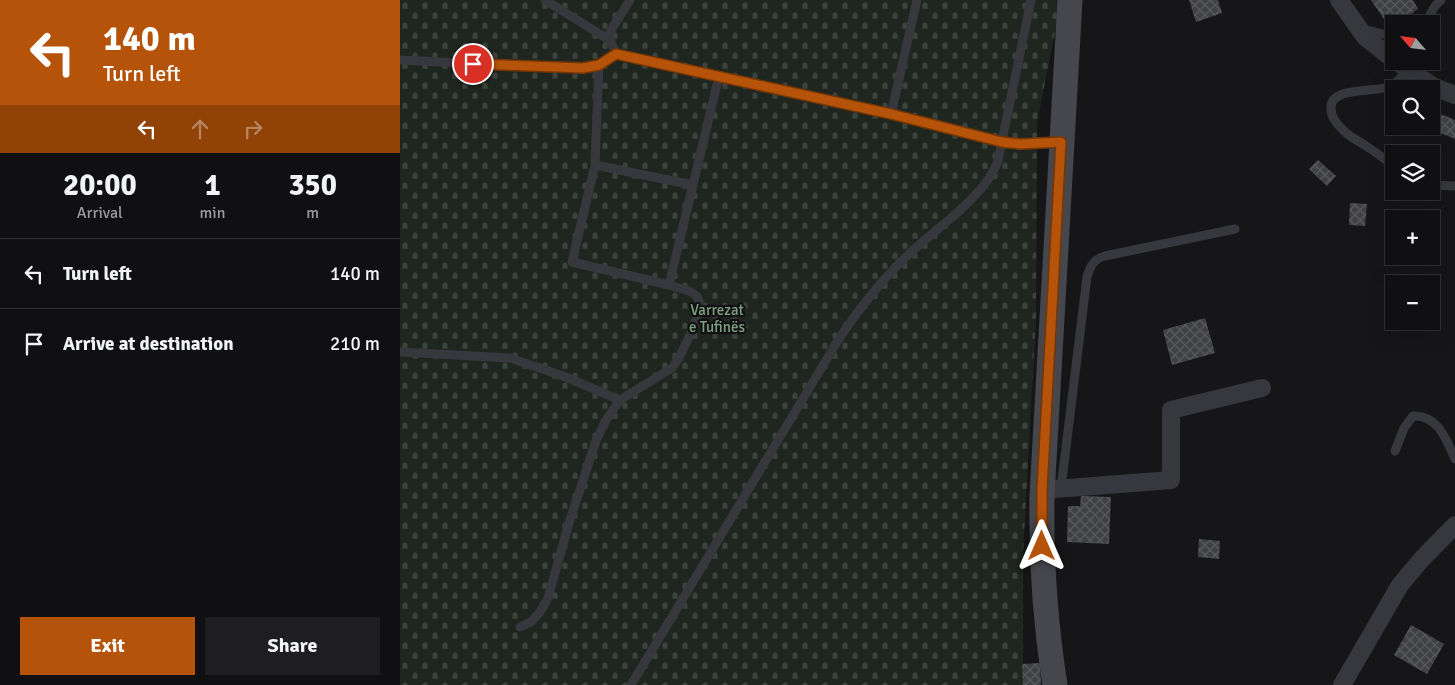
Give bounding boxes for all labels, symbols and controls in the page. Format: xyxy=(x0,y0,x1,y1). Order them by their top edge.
north arrow xyxy=(1385,15,1440,70)
map controls xyxy=(1385,15,1440,330)
text: 140 m xyxy=(103,17,196,60)
icon: left xyxy=(20,20,85,85)
pin xyxy=(452,43,494,85)
icon: arrive xyxy=(459,50,487,78)
text: Turn left xyxy=(103,60,181,87)
button: search xyxy=(1385,80,1440,135)
icon: left xyxy=(133,115,161,143)
icon: ahead xyxy=(186,115,214,143)
icon: right xyxy=(239,115,267,143)
button: layers xyxy=(1385,145,1440,200)
text: 20:00 xyxy=(63,167,137,204)
text: 1 xyxy=(204,167,221,204)
text: 350 xyxy=(288,167,337,204)
text: Arrival xyxy=(77,203,123,223)
text: min xyxy=(200,203,225,223)
text: m xyxy=(306,203,319,223)
button: + xyxy=(1385,210,1440,265)
icon: left xyxy=(20,260,48,288)
text: Turn left xyxy=(63,262,132,286)
text: 140 m xyxy=(330,262,380,286)
button: − xyxy=(1385,275,1440,330)
park label: Varrezat e Tufinës xyxy=(689,301,745,336)
icon: arrive xyxy=(20,330,48,358)
text: Arrive at destination xyxy=(63,332,234,356)
text: 210 m xyxy=(330,332,380,356)
position arrow xyxy=(1015,519,1067,571)
button: Exit xyxy=(20,617,195,675)
button: Share xyxy=(205,617,380,675)

